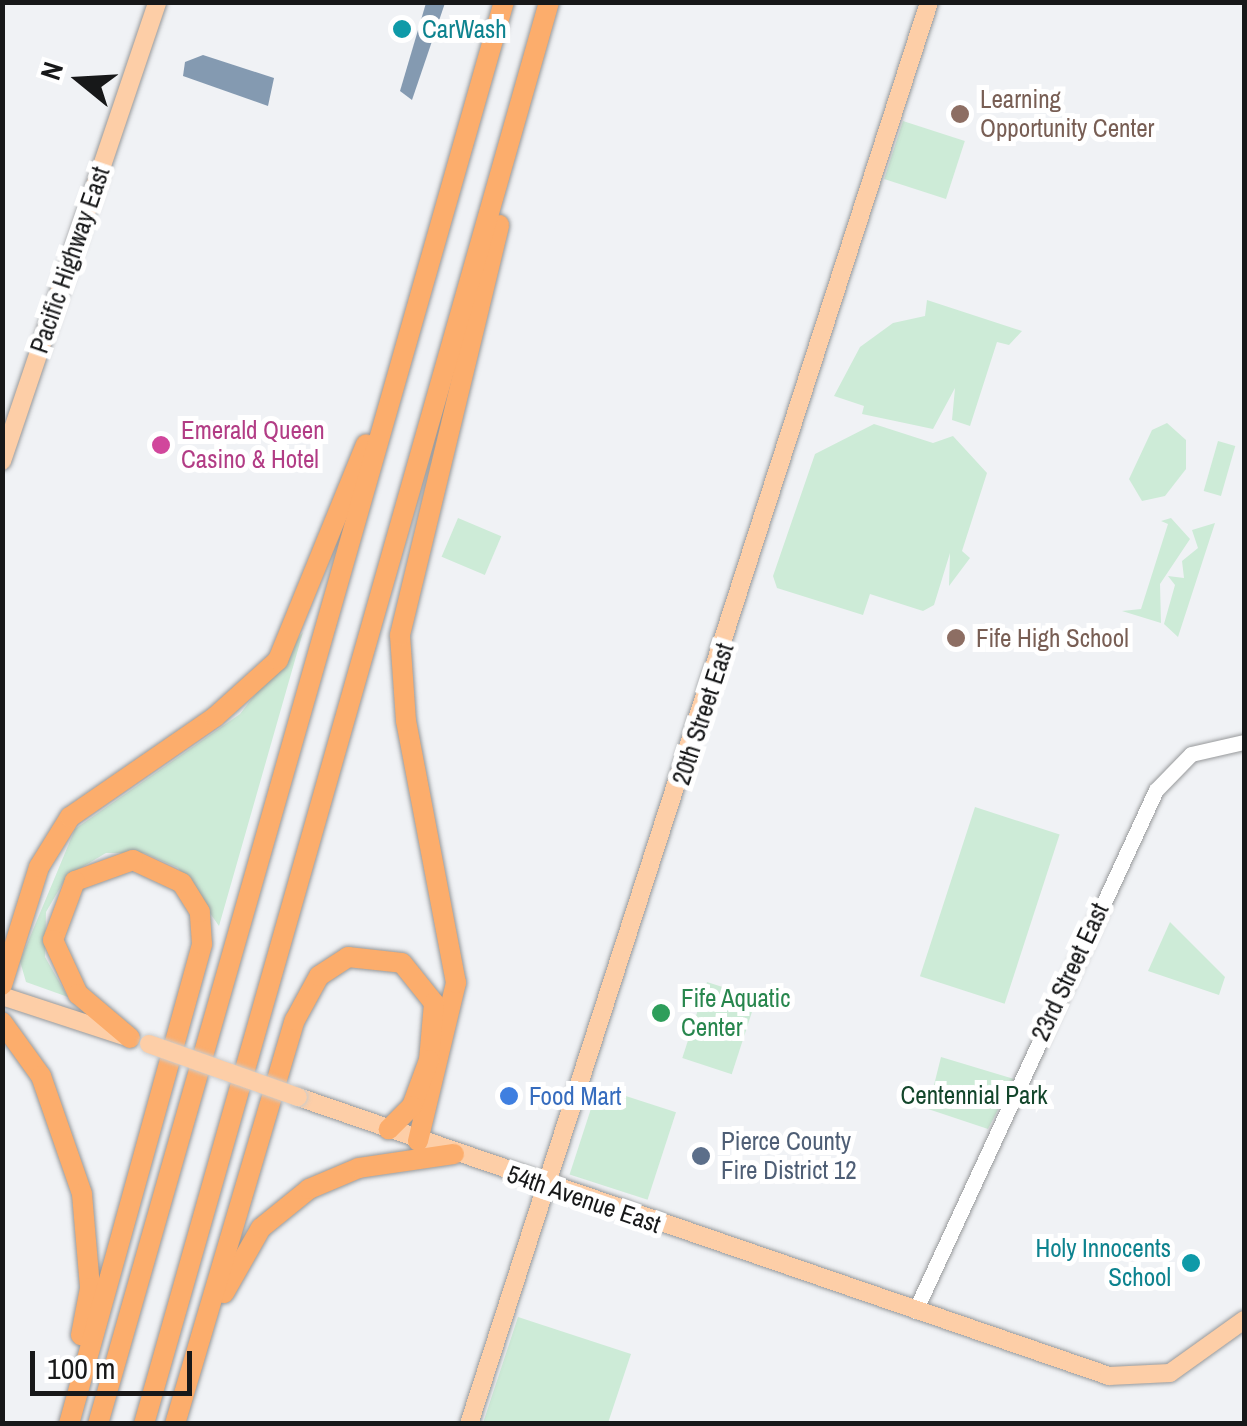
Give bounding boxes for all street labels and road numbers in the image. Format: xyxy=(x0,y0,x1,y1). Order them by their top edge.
street label: Pacific Highway East xyxy=(24,163,116,357)
street label: 20th Street East xyxy=(666,639,740,789)
street label: 23rd Street East xyxy=(1025,899,1115,1045)
street label: 54th Avenue East xyxy=(503,1159,665,1239)

